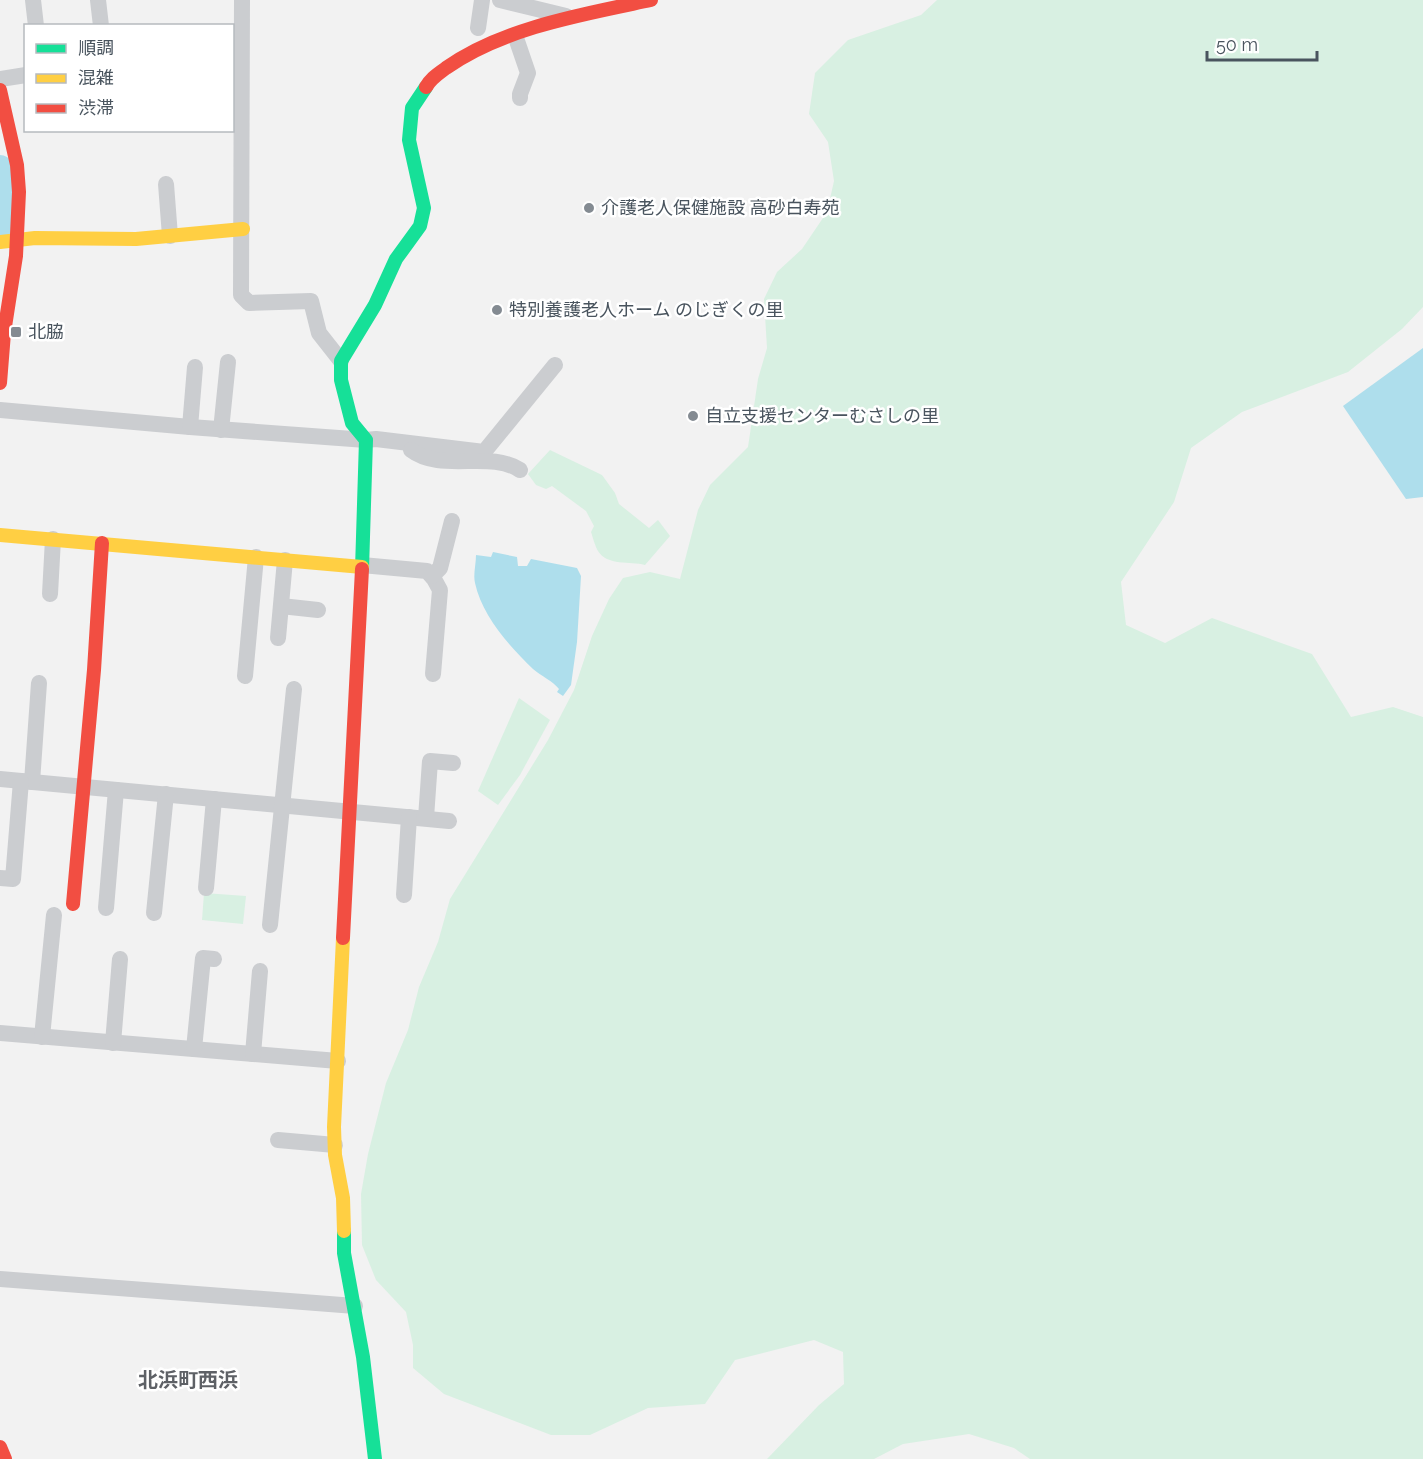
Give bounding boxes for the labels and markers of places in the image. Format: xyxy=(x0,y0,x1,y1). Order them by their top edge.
place label: 介護老人保健施設 高砂白寿苑 xyxy=(601,197,840,218)
marker: 介護老人保健施設 高砂白寿苑 xyxy=(582,201,596,215)
place label: 特別養護老人ホーム のじぎくの里 xyxy=(509,299,783,320)
marker: 特別養護老人ホーム のじぎくの里 xyxy=(490,303,504,317)
place label: 北脇 xyxy=(28,321,64,342)
marker: 北脇 xyxy=(9,325,23,339)
place label: 自立支援センターむさしの里 xyxy=(705,405,939,426)
marker: 自立支援センターむさしの里 xyxy=(686,409,700,423)

